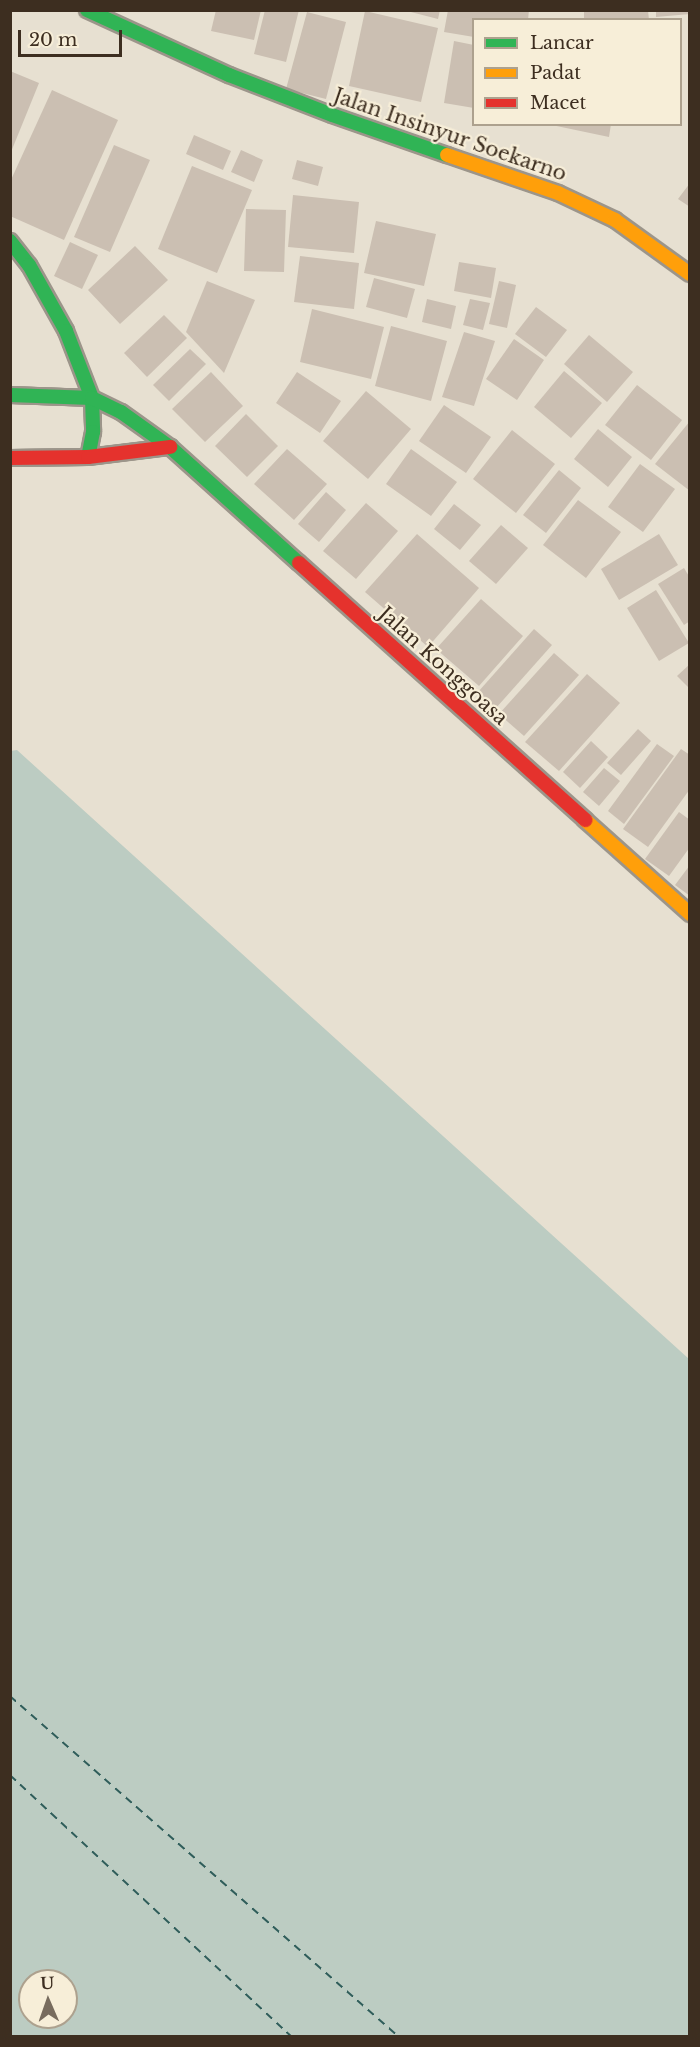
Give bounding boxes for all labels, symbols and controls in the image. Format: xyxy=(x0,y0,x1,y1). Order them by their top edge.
scale bar xyxy=(21,18,124,56)
legend xyxy=(472,18,682,126)
text: 20 m xyxy=(29,29,77,51)
text: Lancar xyxy=(530,32,594,54)
text: Padat xyxy=(530,62,581,84)
street label: Jalan Insinyur Soekarno xyxy=(330,84,570,186)
text: Macet xyxy=(530,92,586,114)
street label: Jalan Konggoasa xyxy=(373,602,513,730)
north arrow xyxy=(18,1969,78,2029)
text: U xyxy=(40,1973,55,1993)

